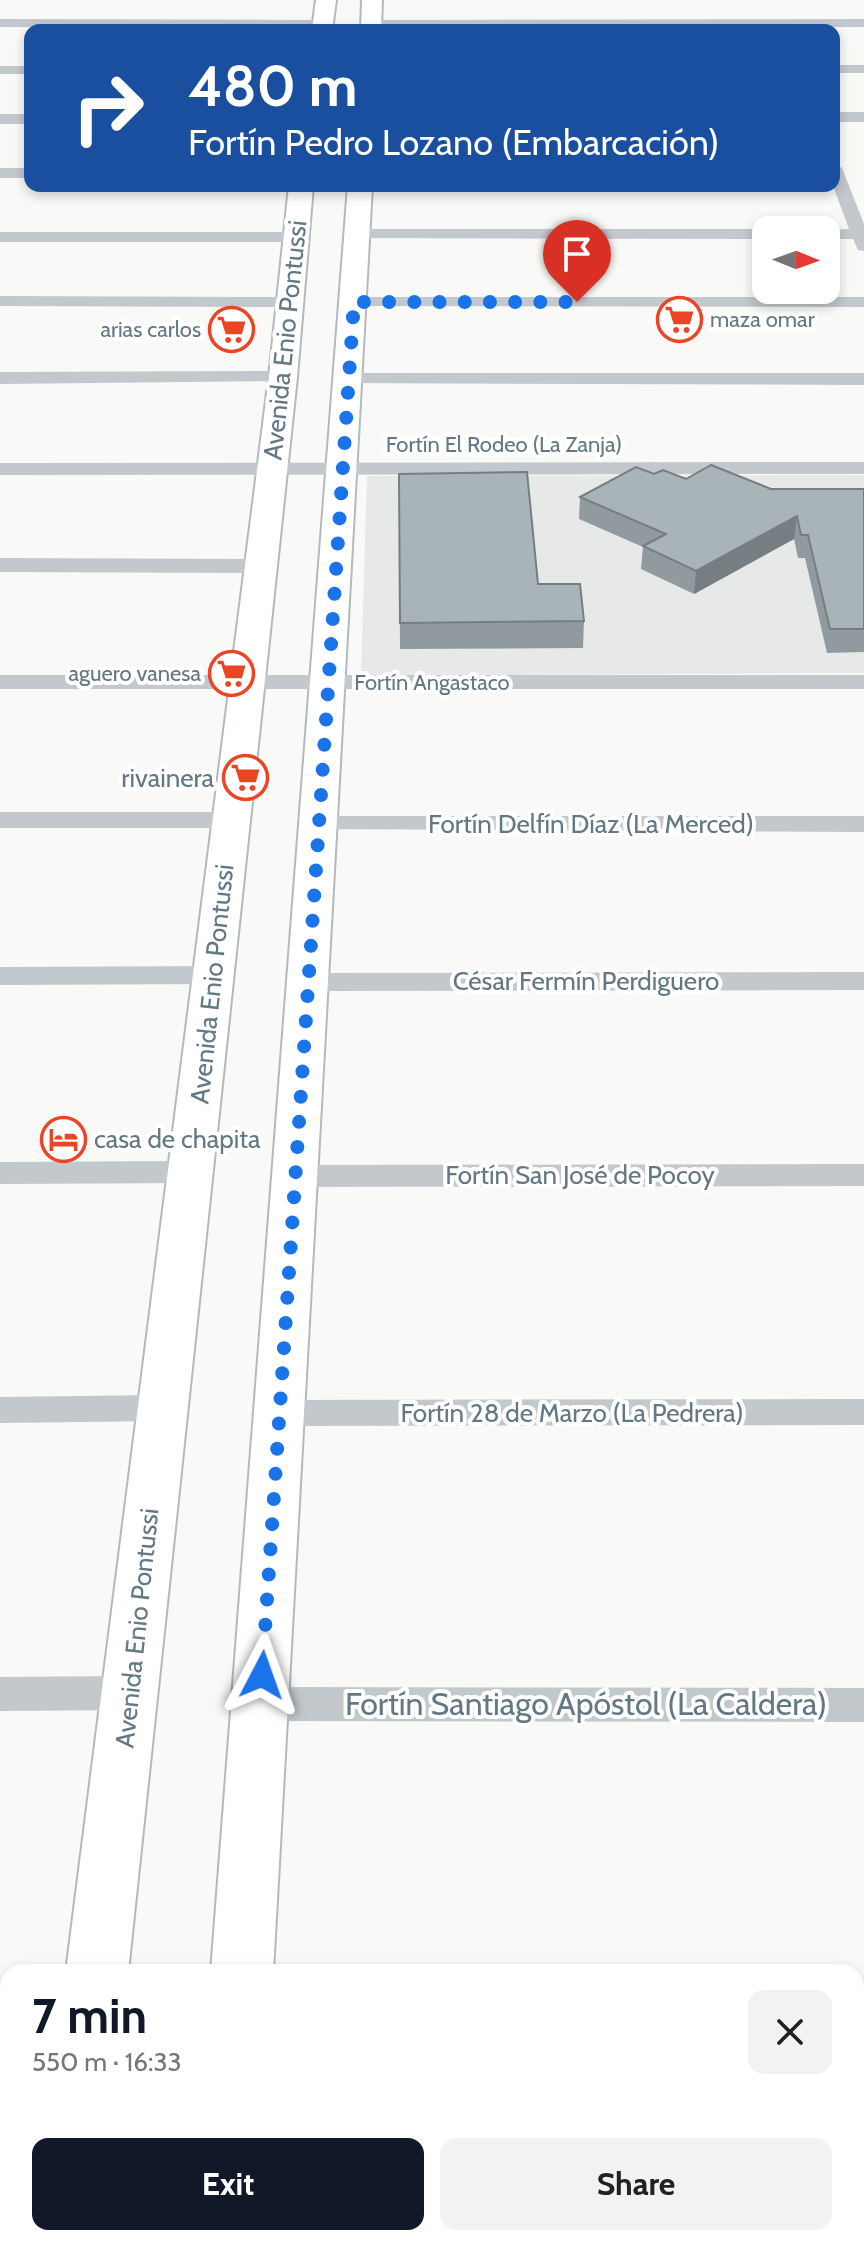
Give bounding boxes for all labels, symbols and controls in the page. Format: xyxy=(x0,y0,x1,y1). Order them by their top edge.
text: 480 m xyxy=(188,52,357,120)
icon: right xyxy=(56,56,160,160)
text: Fortín Pedro Lozano (Embarcación) xyxy=(188,120,719,164)
north arrow xyxy=(752,216,840,304)
map controls xyxy=(752,216,840,304)
street label: Avenida Enio Pontussi xyxy=(257,219,313,461)
pin xyxy=(543,220,611,302)
icon: arrive xyxy=(555,232,599,276)
supermarket icon: maza omar xyxy=(655,295,703,343)
supermarket icon: arias carlos xyxy=(208,305,256,353)
place label: maza omar xyxy=(710,306,815,333)
place label: arias carlos xyxy=(100,316,201,343)
street label: Fortín El Rodeo (La Zanja) xyxy=(386,431,622,458)
supermarket icon: aguero vanesa xyxy=(208,649,256,697)
place label: aguero vanesa xyxy=(68,660,201,687)
street label: Fortín Angastaco xyxy=(354,669,510,696)
supermarket icon: rivainera xyxy=(221,754,269,802)
place label: rivainera xyxy=(121,762,215,794)
street label: Fortín Delfín Díaz (La Merced) xyxy=(428,808,754,840)
street label: Avenida Enio Pontussi xyxy=(184,863,240,1105)
street label: César Fermín Perdiguero xyxy=(453,965,719,997)
hotel icon: casa de chapita xyxy=(39,1115,87,1163)
place label: casa de chapita xyxy=(94,1123,261,1155)
street label: Fortín San José de Pocoy xyxy=(445,1159,715,1191)
street label: Fortín 28 de Marzo (La Pedrera) xyxy=(400,1397,744,1429)
street label: Avenida Enio Pontussi xyxy=(109,1507,165,1749)
position arrow xyxy=(220,1633,304,1717)
street label: Fortín Santiago Apóstol (La Caldera) xyxy=(345,1684,827,1723)
text: 7 min xyxy=(32,1987,147,2045)
button: close xyxy=(748,1990,832,2074)
text: 550 m · 16:33 xyxy=(32,2046,182,2078)
button: Exit xyxy=(32,2138,424,2230)
button: Share xyxy=(440,2138,832,2230)

